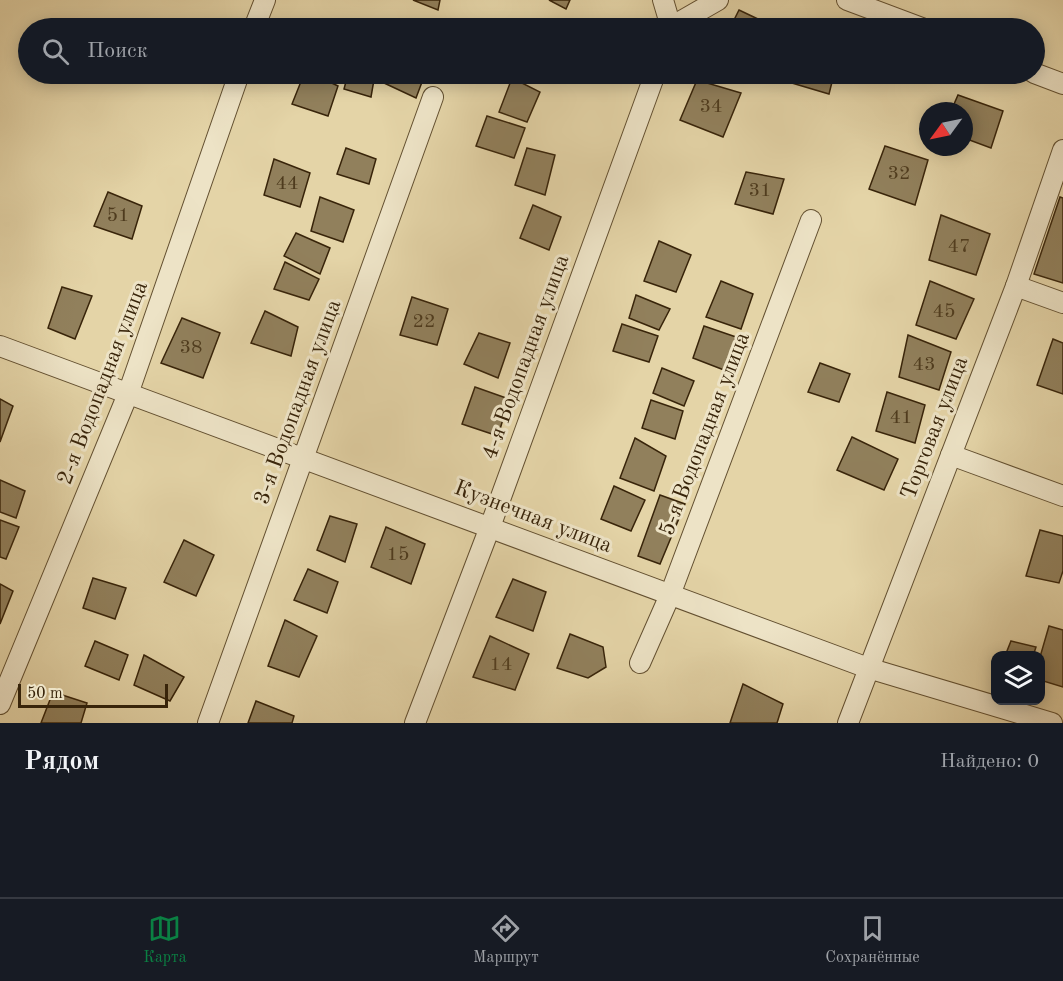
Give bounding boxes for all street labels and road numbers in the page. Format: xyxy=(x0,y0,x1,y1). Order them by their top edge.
street label: 4-я Водопадная улица xyxy=(479,252,573,462)
street label: 2-я Водопадная улица xyxy=(54,278,152,488)
street label: 3-я Водопадная улица xyxy=(251,297,345,507)
street label: 5-я Водопадная улица xyxy=(656,329,754,539)
street label: Торговая улица xyxy=(898,353,972,503)
street label: Кузнечная улица xyxy=(451,477,615,557)

